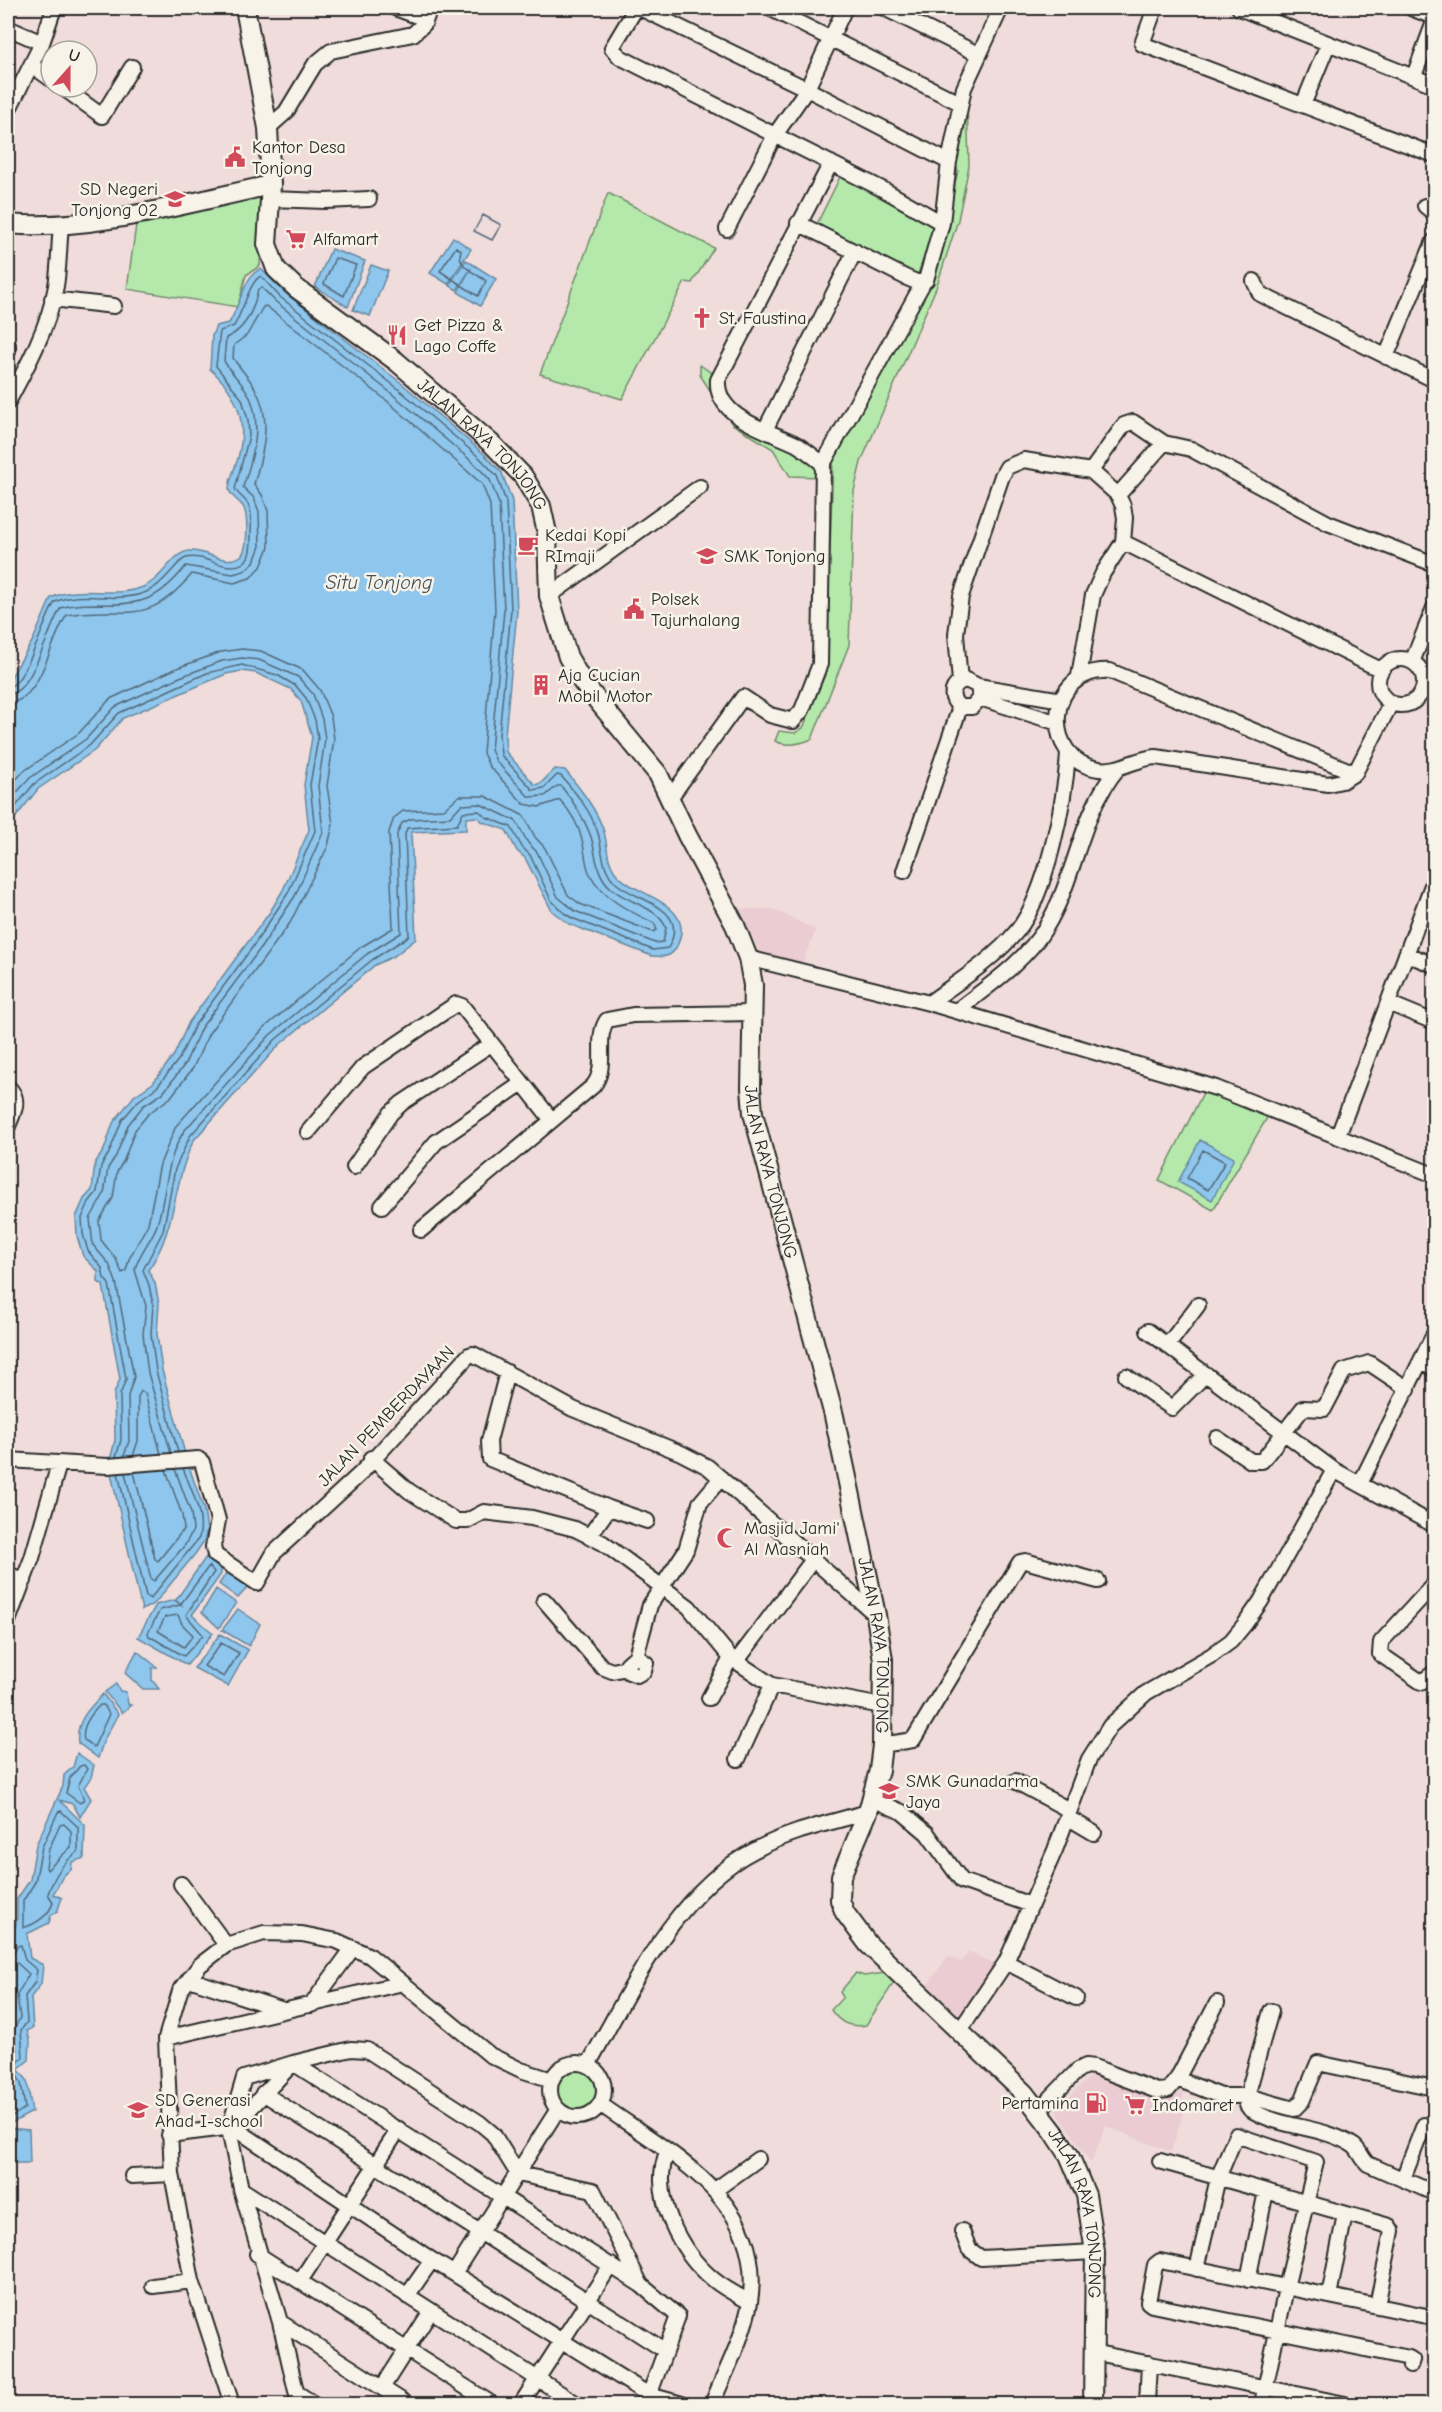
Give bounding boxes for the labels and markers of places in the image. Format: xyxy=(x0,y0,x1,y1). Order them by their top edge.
place label: Kantor Desa Tonjong xyxy=(252,137,346,179)
public building icon: Kantor Desa Tonjong xyxy=(223,145,247,169)
place label: SD Negeri Tonjong 02 xyxy=(71,179,158,221)
school or university icon: SD Negeri Tonjong 02 xyxy=(163,187,187,211)
supermarket icon: Alfamart xyxy=(284,227,308,251)
place label: Alfamart xyxy=(313,229,379,250)
church icon: St. Faustina xyxy=(690,306,714,330)
place label: St. Faustina xyxy=(719,308,807,329)
place label: Get Pizza & Lago Coffe xyxy=(414,315,503,357)
restaurant icon: Get Pizza & Lago Coffe xyxy=(385,323,409,347)
place label: Kedai Kopi RImaji xyxy=(545,525,626,567)
cafe icon: Kedai Kopi RImaji xyxy=(516,533,540,557)
school or university icon: SMK Tonjong xyxy=(695,544,719,568)
place label: SMK Tonjong xyxy=(724,546,826,567)
place label: Polsek Tajurhalang xyxy=(651,589,740,631)
public building icon: Polsek Tajurhalang xyxy=(622,597,646,621)
place label: Aja Cucian Mobil Motor xyxy=(558,665,653,707)
building icon: Aja Cucian Mobil Motor xyxy=(529,673,553,697)
place label: Masjid Jami' Al Masniah xyxy=(744,1518,840,1560)
mosque icon: Masjid Jami' Al Masniah xyxy=(715,1526,739,1550)
place label: SMK Gunadarma Jaya xyxy=(906,1771,1039,1813)
school or university icon: SMK Gunadarma Jaya xyxy=(877,1779,901,1803)
place label: SD Generasi Ahad I-school xyxy=(155,2090,263,2132)
fuel station icon: Pertamina xyxy=(1084,2091,1108,2115)
place label: Pertamina xyxy=(1001,2093,1079,2114)
supermarket icon: Indomaret xyxy=(1123,2093,1147,2117)
place label: Indomaret xyxy=(1152,2095,1234,2116)
school or university icon: SD Generasi Ahad I-school xyxy=(126,2098,150,2122)

